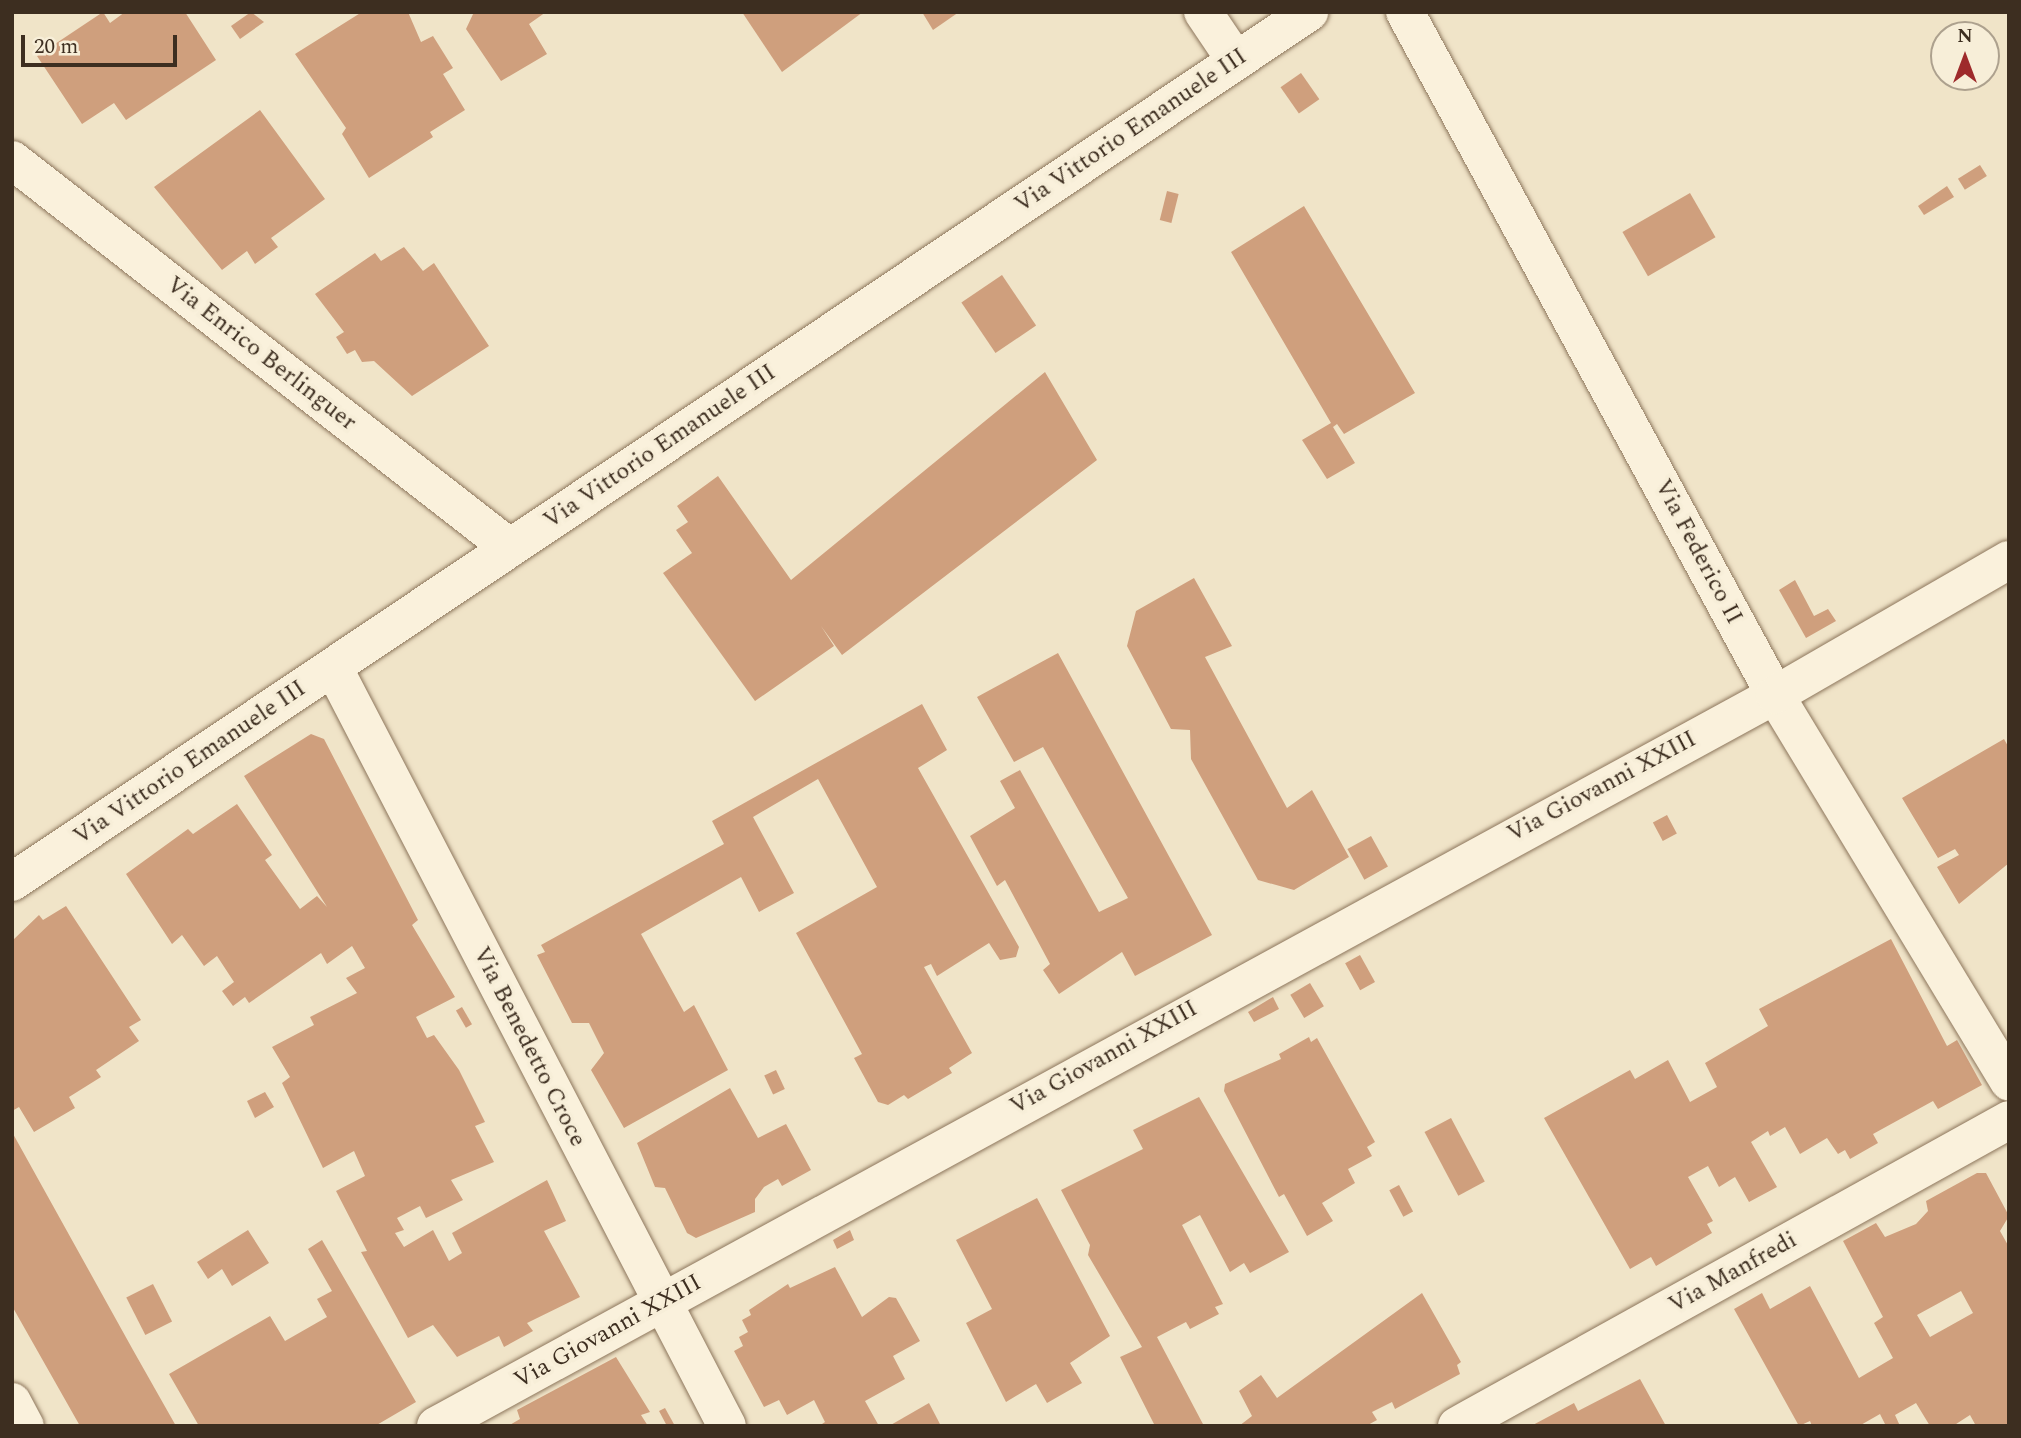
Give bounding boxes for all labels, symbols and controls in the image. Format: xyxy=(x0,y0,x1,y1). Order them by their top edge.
scale bar xyxy=(24,21,180,65)
north arrow xyxy=(1930,21,2000,91)
text: N xyxy=(1957,22,1973,51)
text: 20 m xyxy=(34,31,78,63)
street label: Via Vittorio Emanuele III xyxy=(1009,42,1253,220)
street label: Via Enrico Berlinguer xyxy=(160,271,362,437)
street label: Via Vittorio Emanuele III xyxy=(538,358,782,536)
street label: Via Federico II xyxy=(1648,475,1748,629)
street label: Via Vittorio Emanuele III xyxy=(68,674,312,852)
street label: Via Giovanni XXIII xyxy=(1503,725,1701,849)
street label: Via Benedetto Croce xyxy=(466,942,592,1152)
street label: Via Giovanni XXIII xyxy=(1005,995,1203,1121)
street label: Via Manfredi xyxy=(1664,1226,1802,1320)
street label: Via Giovanni XXIII xyxy=(509,1269,707,1395)

